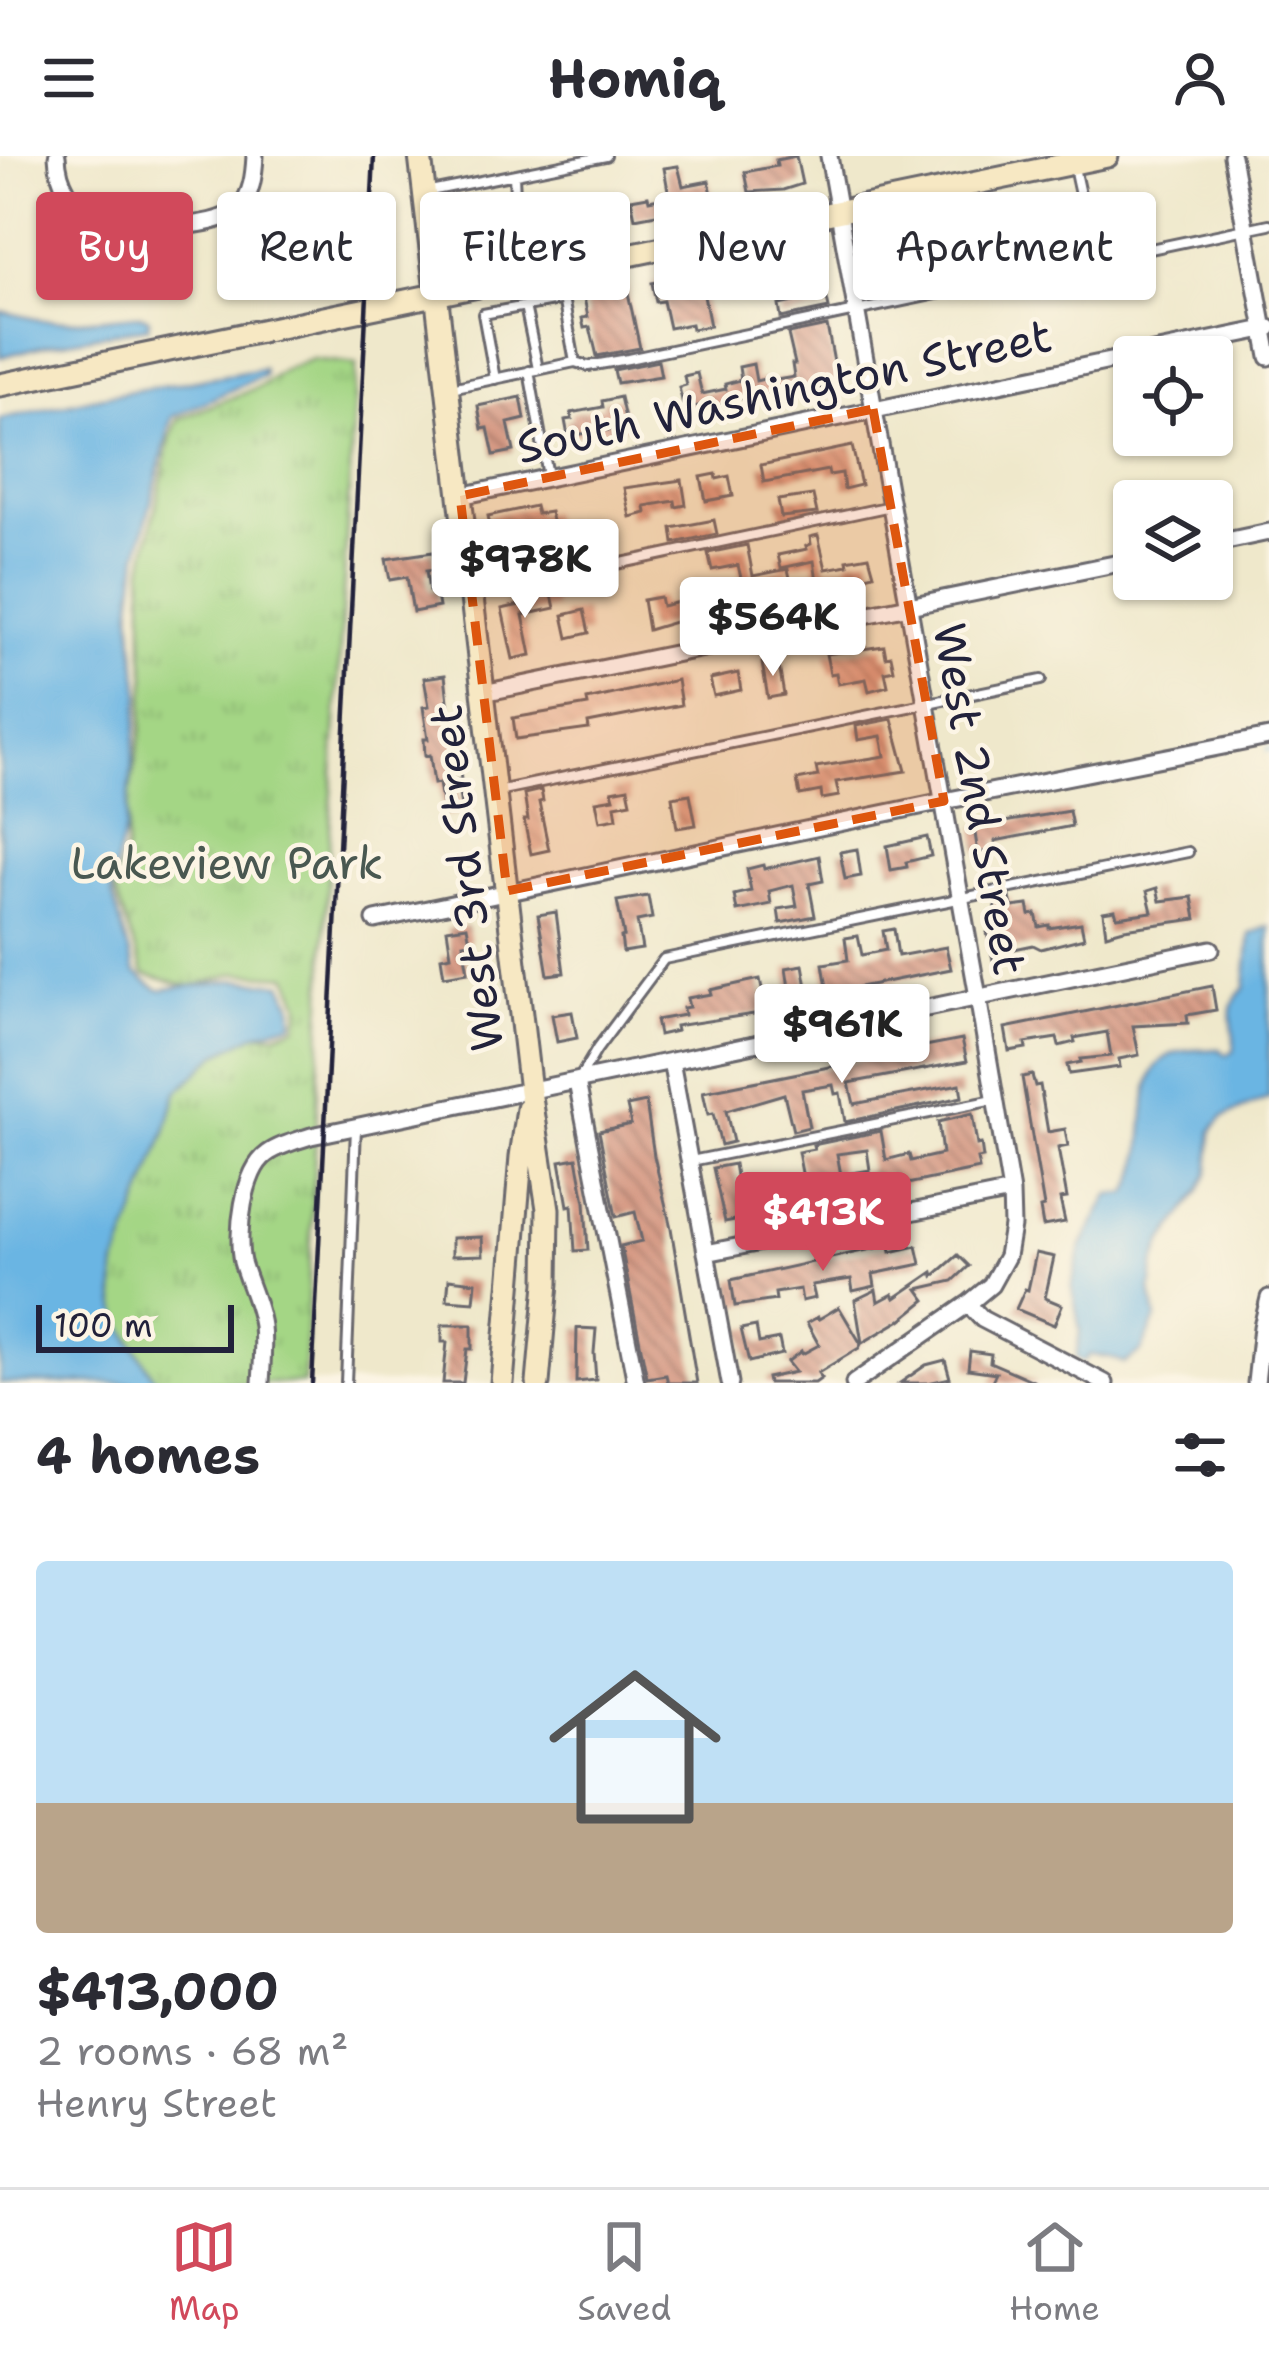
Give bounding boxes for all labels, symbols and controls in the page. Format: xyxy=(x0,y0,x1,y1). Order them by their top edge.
text: Homiq xyxy=(548,42,721,114)
icon: menu xyxy=(36,45,102,111)
icon: person xyxy=(1167,45,1233,111)
chip: Buy xyxy=(36,192,193,300)
chip: Rent xyxy=(217,192,396,300)
chip: Filters xyxy=(420,192,630,300)
chip: New xyxy=(654,192,829,300)
chip: Apartment xyxy=(853,192,1156,300)
street label: South Washington Street xyxy=(511,305,1057,477)
map controls xyxy=(1113,336,1233,600)
button: locate xyxy=(1113,336,1233,456)
button: layers xyxy=(1113,480,1233,600)
pin: $978K xyxy=(441,519,609,621)
text: $978K xyxy=(459,532,591,584)
pin: $564K xyxy=(689,577,857,679)
text: $564K xyxy=(707,590,839,642)
street label: West 2nd Street xyxy=(920,618,1040,980)
street label: West 3rd Street xyxy=(415,701,517,1055)
park label: Lakeview Park xyxy=(71,833,383,893)
pin: $961K xyxy=(758,984,926,1086)
text: $961K xyxy=(782,997,902,1049)
pin: $413K xyxy=(739,1172,907,1274)
text: $413K xyxy=(762,1185,884,1237)
scale bar xyxy=(36,1299,234,1352)
text: 100 m xyxy=(54,1303,153,1348)
text: 4 homes xyxy=(36,1421,260,1489)
icon: filters xyxy=(1167,1422,1233,1488)
icon: home xyxy=(527,1639,743,1855)
text: $413,000 xyxy=(36,1957,279,2025)
text: 2 rooms · 68 m² xyxy=(36,2025,348,2077)
text: Henry Street xyxy=(36,2077,277,2129)
tab: Map xyxy=(169,2214,240,2331)
tab: Saved xyxy=(578,2214,671,2331)
tab: Home xyxy=(1009,2214,1100,2331)

